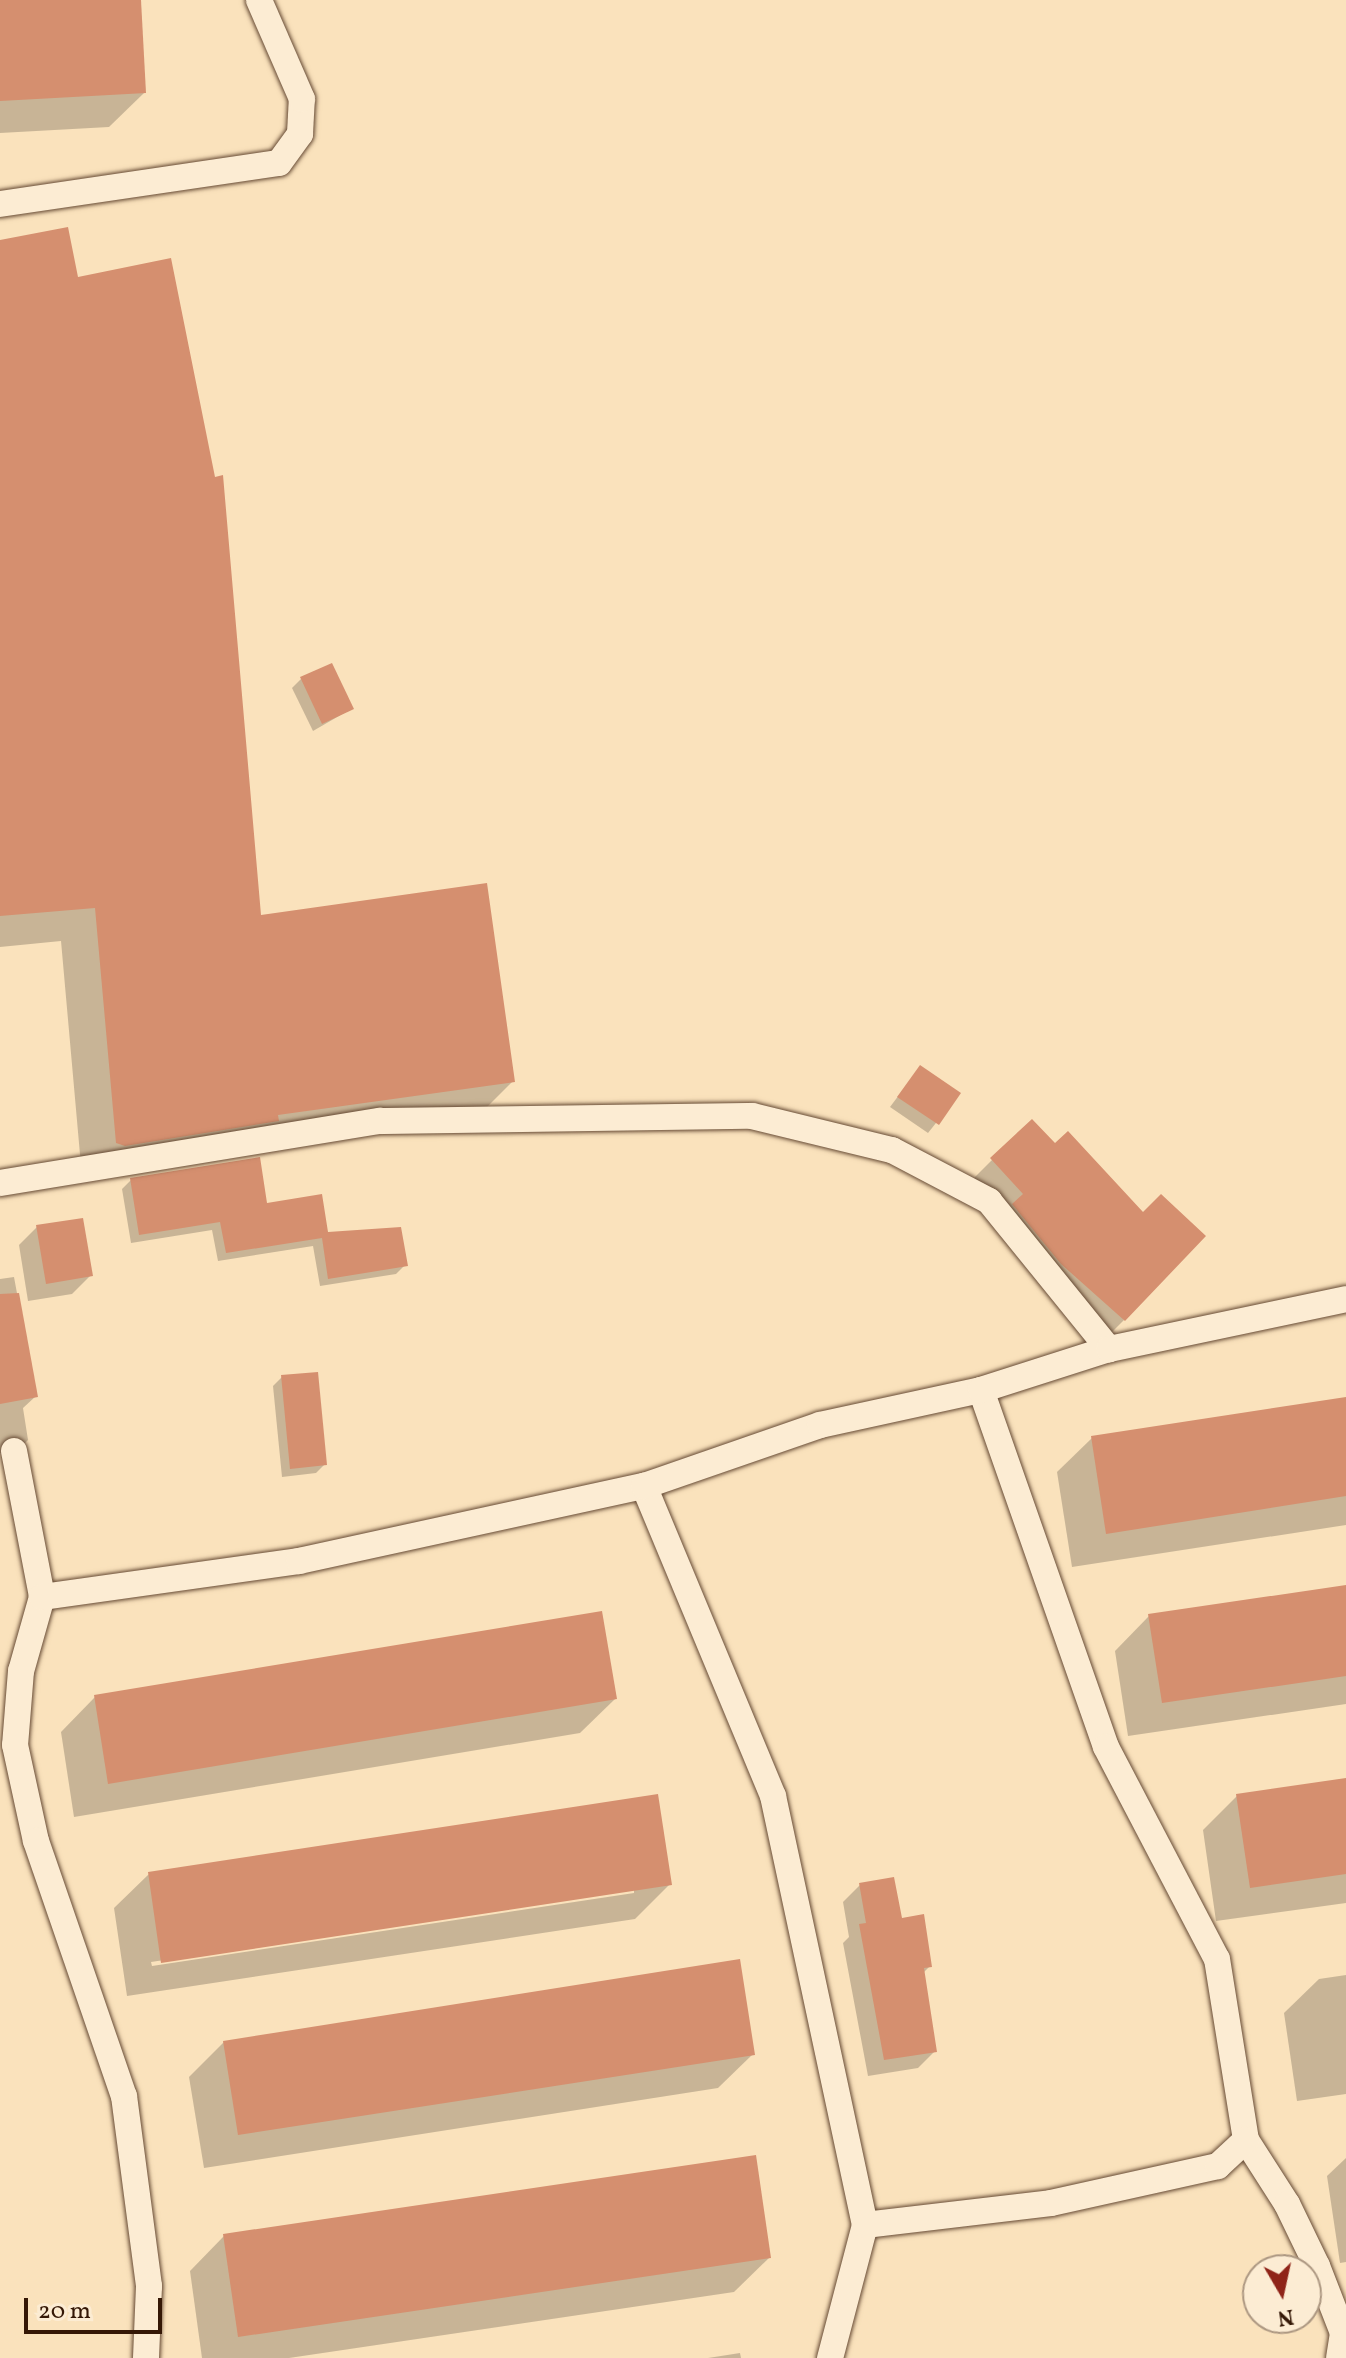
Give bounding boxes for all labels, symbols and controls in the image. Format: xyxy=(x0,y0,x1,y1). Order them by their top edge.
north arrow xyxy=(1242,2254,1322,2334)
scale bar xyxy=(28,2282,166,2332)
text: 20 m xyxy=(38,2295,91,2329)
text: N xyxy=(1275,2300,1296,2333)

